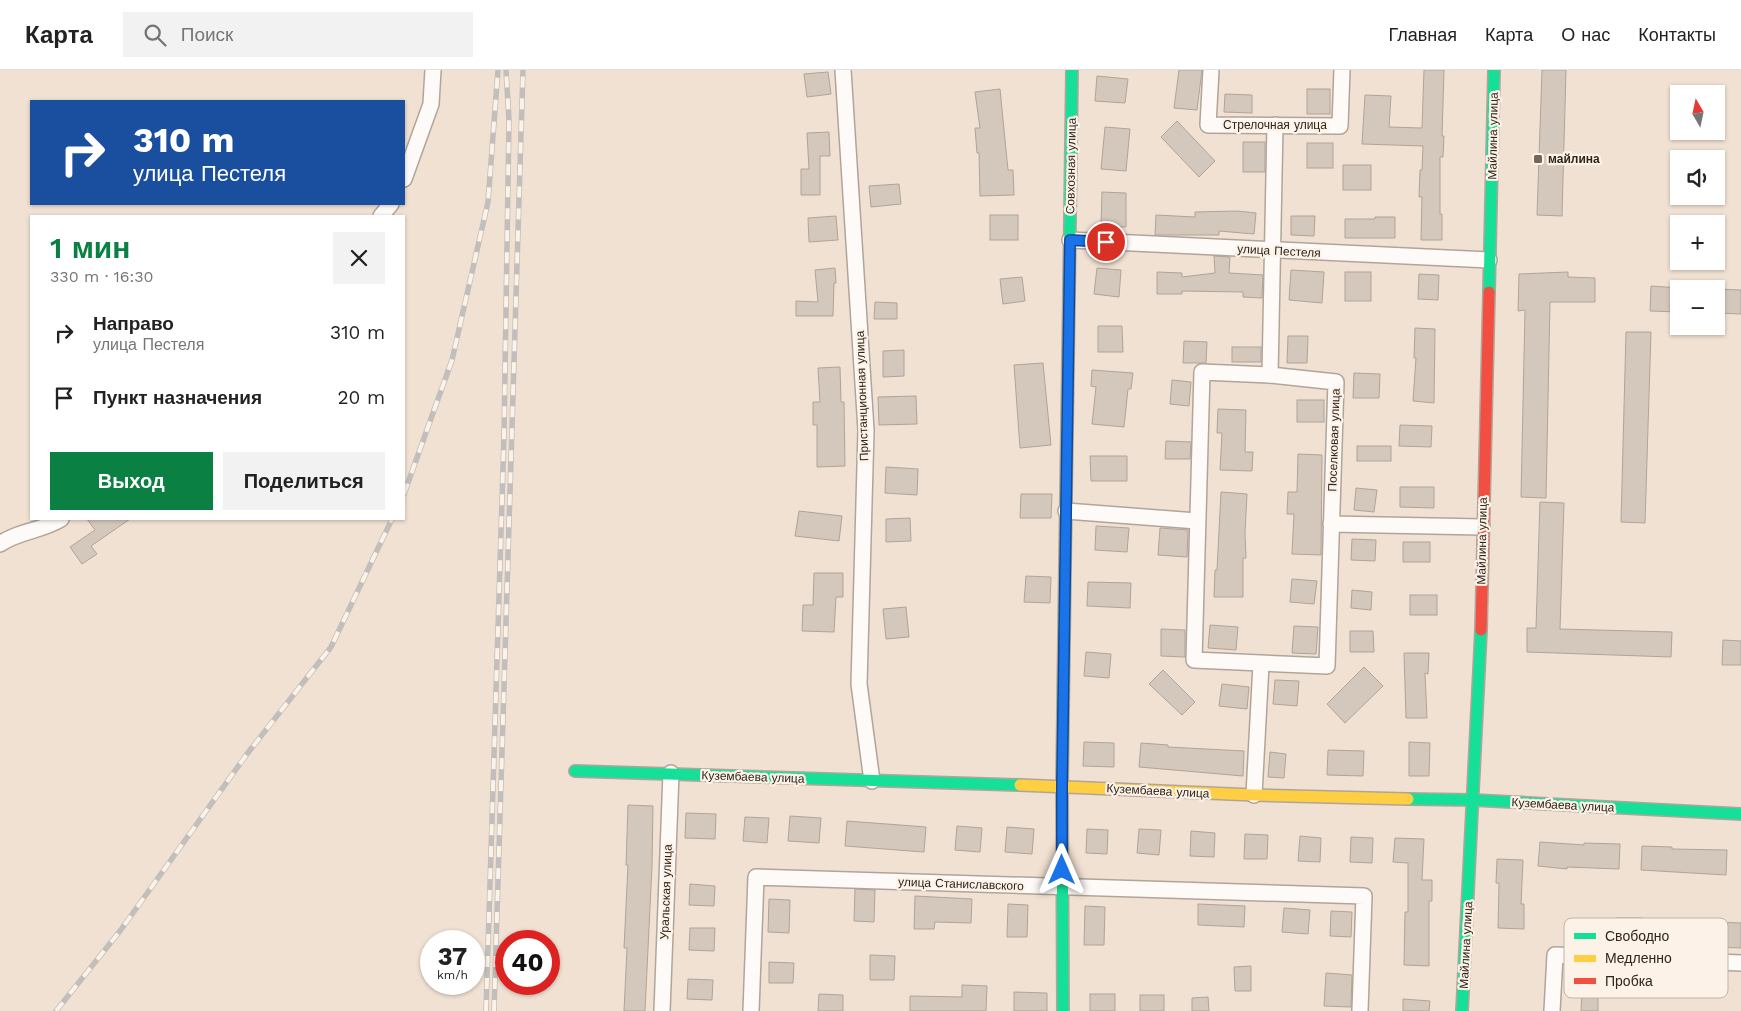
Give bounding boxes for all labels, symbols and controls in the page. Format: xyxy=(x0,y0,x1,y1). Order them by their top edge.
search box xyxy=(123,12,473,57)
text: Карта xyxy=(25,21,93,49)
icon: search xyxy=(141,21,169,49)
text: Поиск xyxy=(181,23,233,46)
text: Главная xyxy=(1388,24,1457,45)
text: Карта xyxy=(1485,24,1533,45)
text: О нас xyxy=(1561,24,1610,45)
text: Контакты xyxy=(1638,24,1716,45)
north arrow xyxy=(1670,85,1725,140)
map controls xyxy=(1670,85,1725,335)
street label: Майлина улица xyxy=(1485,92,1501,180)
street label: Совхозная улица xyxy=(1063,117,1079,214)
street label: Стрелочная улица xyxy=(1223,118,1327,132)
text: 310 m xyxy=(133,119,234,161)
icon: right xyxy=(50,120,115,185)
button: sound xyxy=(1670,150,1725,205)
place label: майлина xyxy=(1548,152,1600,166)
marker: майлина xyxy=(1532,153,1544,165)
text: улица Пестеля xyxy=(133,161,286,186)
button: + xyxy=(1670,215,1725,270)
pin xyxy=(1085,221,1127,263)
icon: arrive xyxy=(1092,228,1120,256)
text: 1 мин xyxy=(50,230,130,265)
button: close xyxy=(333,232,385,284)
street label: улица Пестеля xyxy=(1237,242,1321,260)
text: 330 m · 16:30 xyxy=(50,267,154,286)
button: − xyxy=(1670,280,1725,335)
text: Направо xyxy=(93,312,174,335)
icon: right xyxy=(50,319,78,347)
text: 310 m xyxy=(330,321,385,344)
street label: Пристанционная улица xyxy=(853,330,871,461)
text: улица Пестеля xyxy=(93,335,204,354)
icon: arrive xyxy=(50,384,78,412)
text: Пункт назначения xyxy=(93,386,262,409)
text: 20 m xyxy=(338,386,385,409)
street label: Поселковая улица xyxy=(1325,388,1343,492)
button: Выход xyxy=(50,452,213,510)
button: Поделиться xyxy=(223,452,385,510)
street label: Майлина улица xyxy=(1474,497,1490,585)
street label: Кузембаева улица xyxy=(701,768,805,786)
street label: Кузембаева улица xyxy=(1106,781,1210,801)
street label: Кузембаева улица xyxy=(1511,795,1615,815)
position arrow xyxy=(1035,843,1087,895)
street label: Уральская улица xyxy=(657,844,675,940)
street label: улица Станиславского xyxy=(898,875,1024,893)
street label: Майлина улица xyxy=(1457,901,1475,989)
legend xyxy=(1564,918,1728,998)
text: Свободно xyxy=(1605,928,1670,944)
speed limit sign: 40 xyxy=(495,930,560,995)
text: 37 xyxy=(438,942,467,971)
text: Медленно xyxy=(1605,950,1672,966)
text: km/h xyxy=(437,968,468,982)
text: Пробка xyxy=(1605,973,1653,989)

